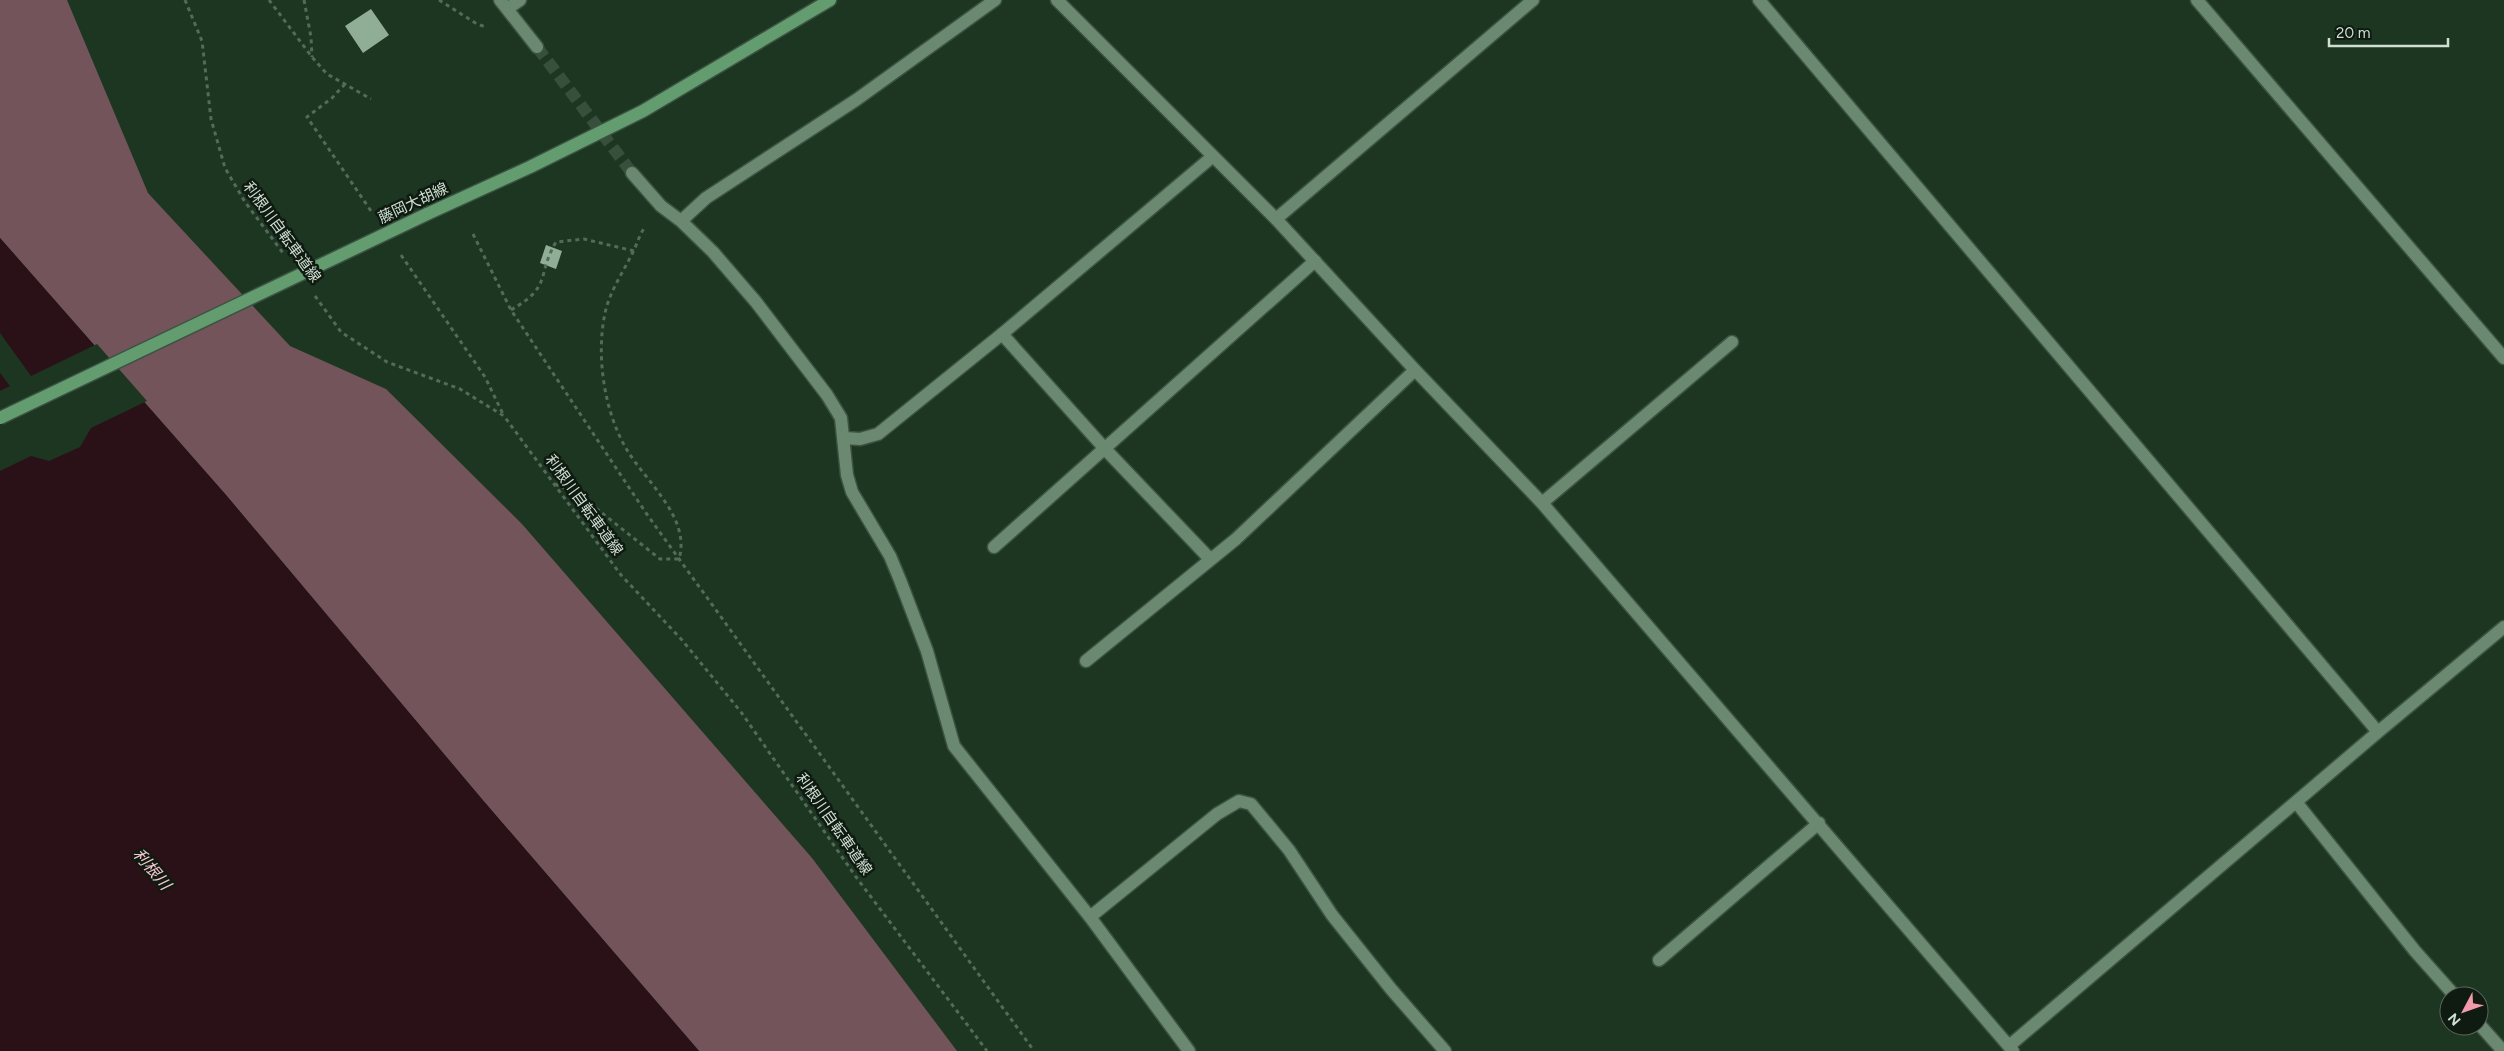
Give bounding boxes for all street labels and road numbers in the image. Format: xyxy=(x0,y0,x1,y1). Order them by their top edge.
street label: 利根川自転車道線 xyxy=(239,178,325,286)
street label: 藤岡大胡線 xyxy=(375,179,451,227)
street label: 利根川自転車道線 xyxy=(541,451,627,559)
street label: 利根川自転車道線 xyxy=(792,770,876,878)

